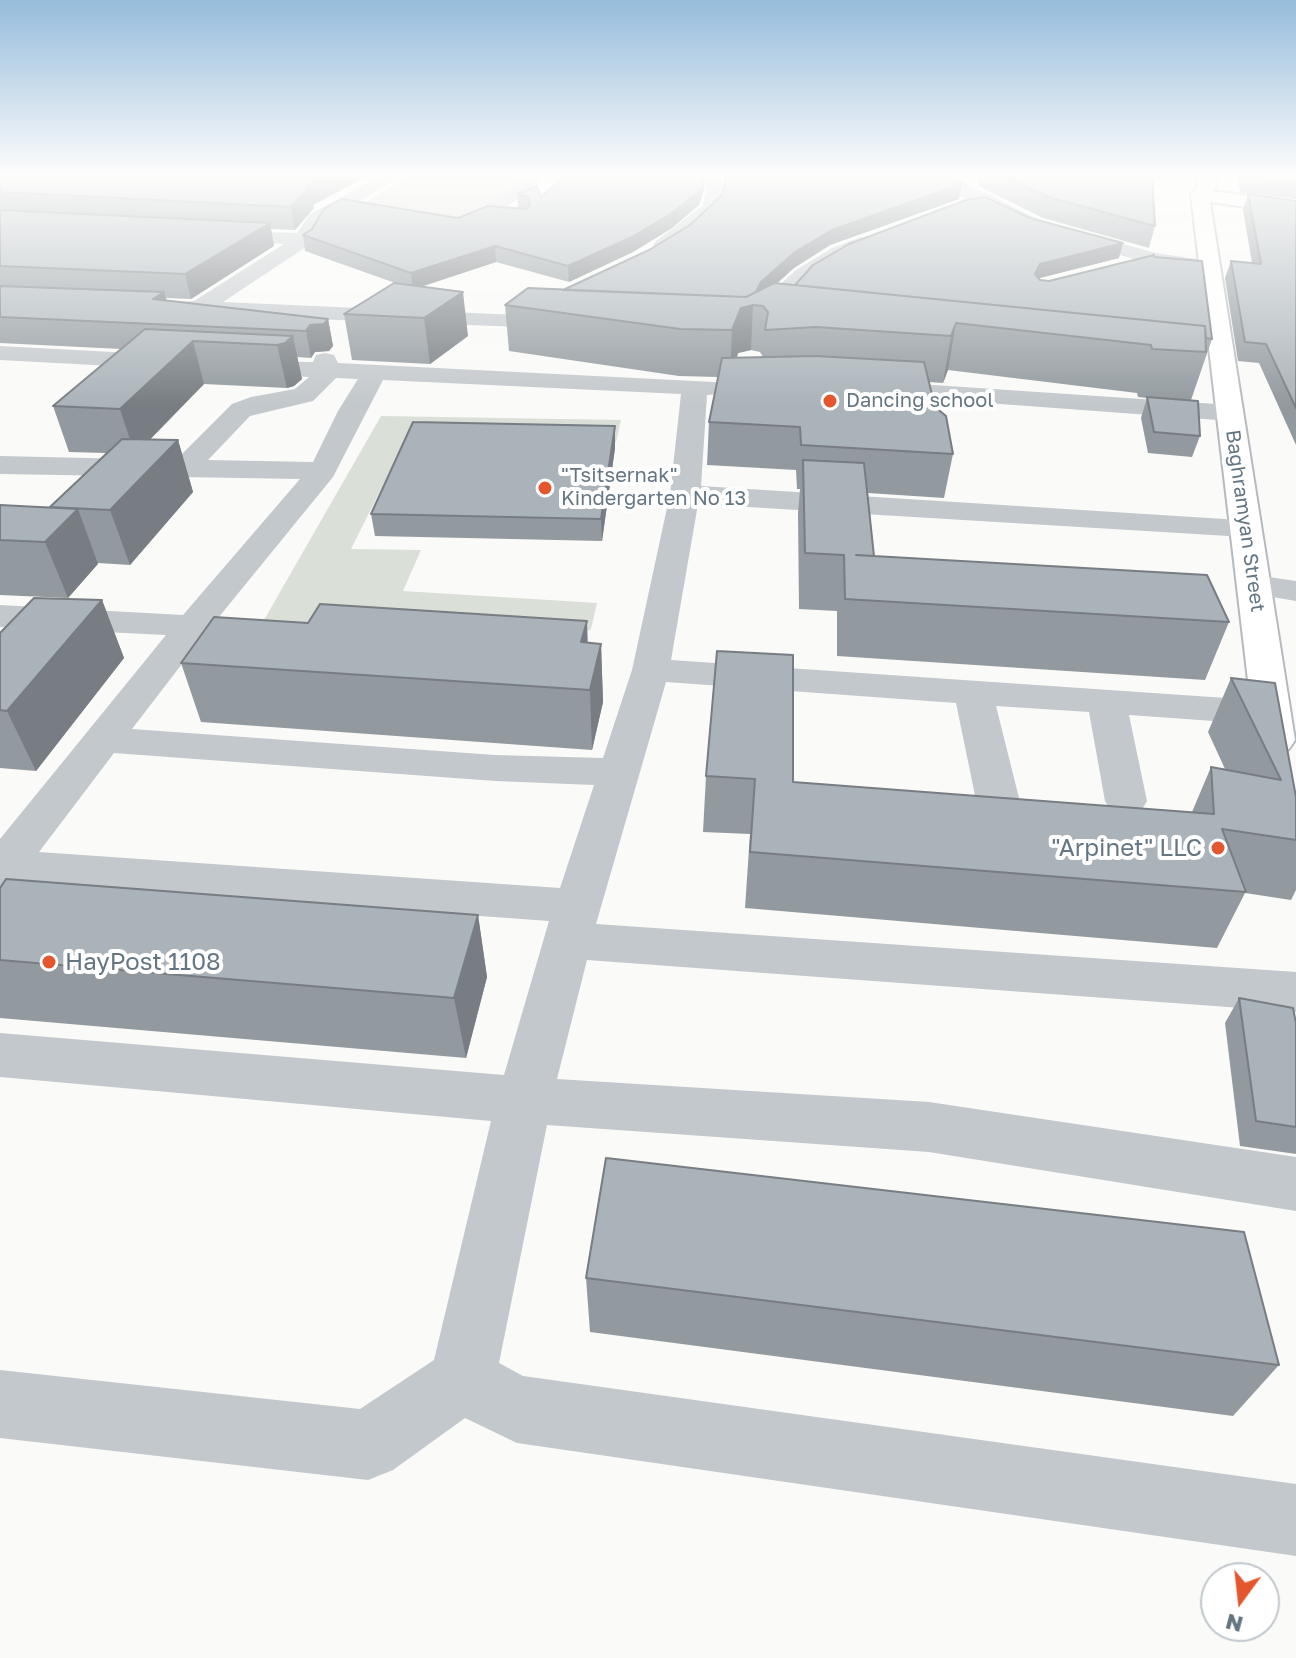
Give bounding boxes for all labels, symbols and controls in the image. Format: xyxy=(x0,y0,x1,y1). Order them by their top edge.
place label: Dancing school xyxy=(846,389,994,413)
marker: Dancing school xyxy=(821,392,839,410)
street label: Baghramyan Street xyxy=(1220,428,1270,614)
place label: "Tsitsernak" Kindergarten No 13 xyxy=(561,464,746,511)
marker: "Tsitsernak" Kindergarten No 13 xyxy=(536,479,554,497)
place label: "Arpinet" LLC xyxy=(1051,834,1202,862)
marker: "Arpinet" LLC xyxy=(1209,839,1227,857)
place label: HayPost 1108 xyxy=(65,948,221,976)
marker: HayPost 1108 xyxy=(40,953,58,971)
north arrow xyxy=(1200,1562,1280,1642)
text: N xyxy=(1223,1609,1246,1639)

